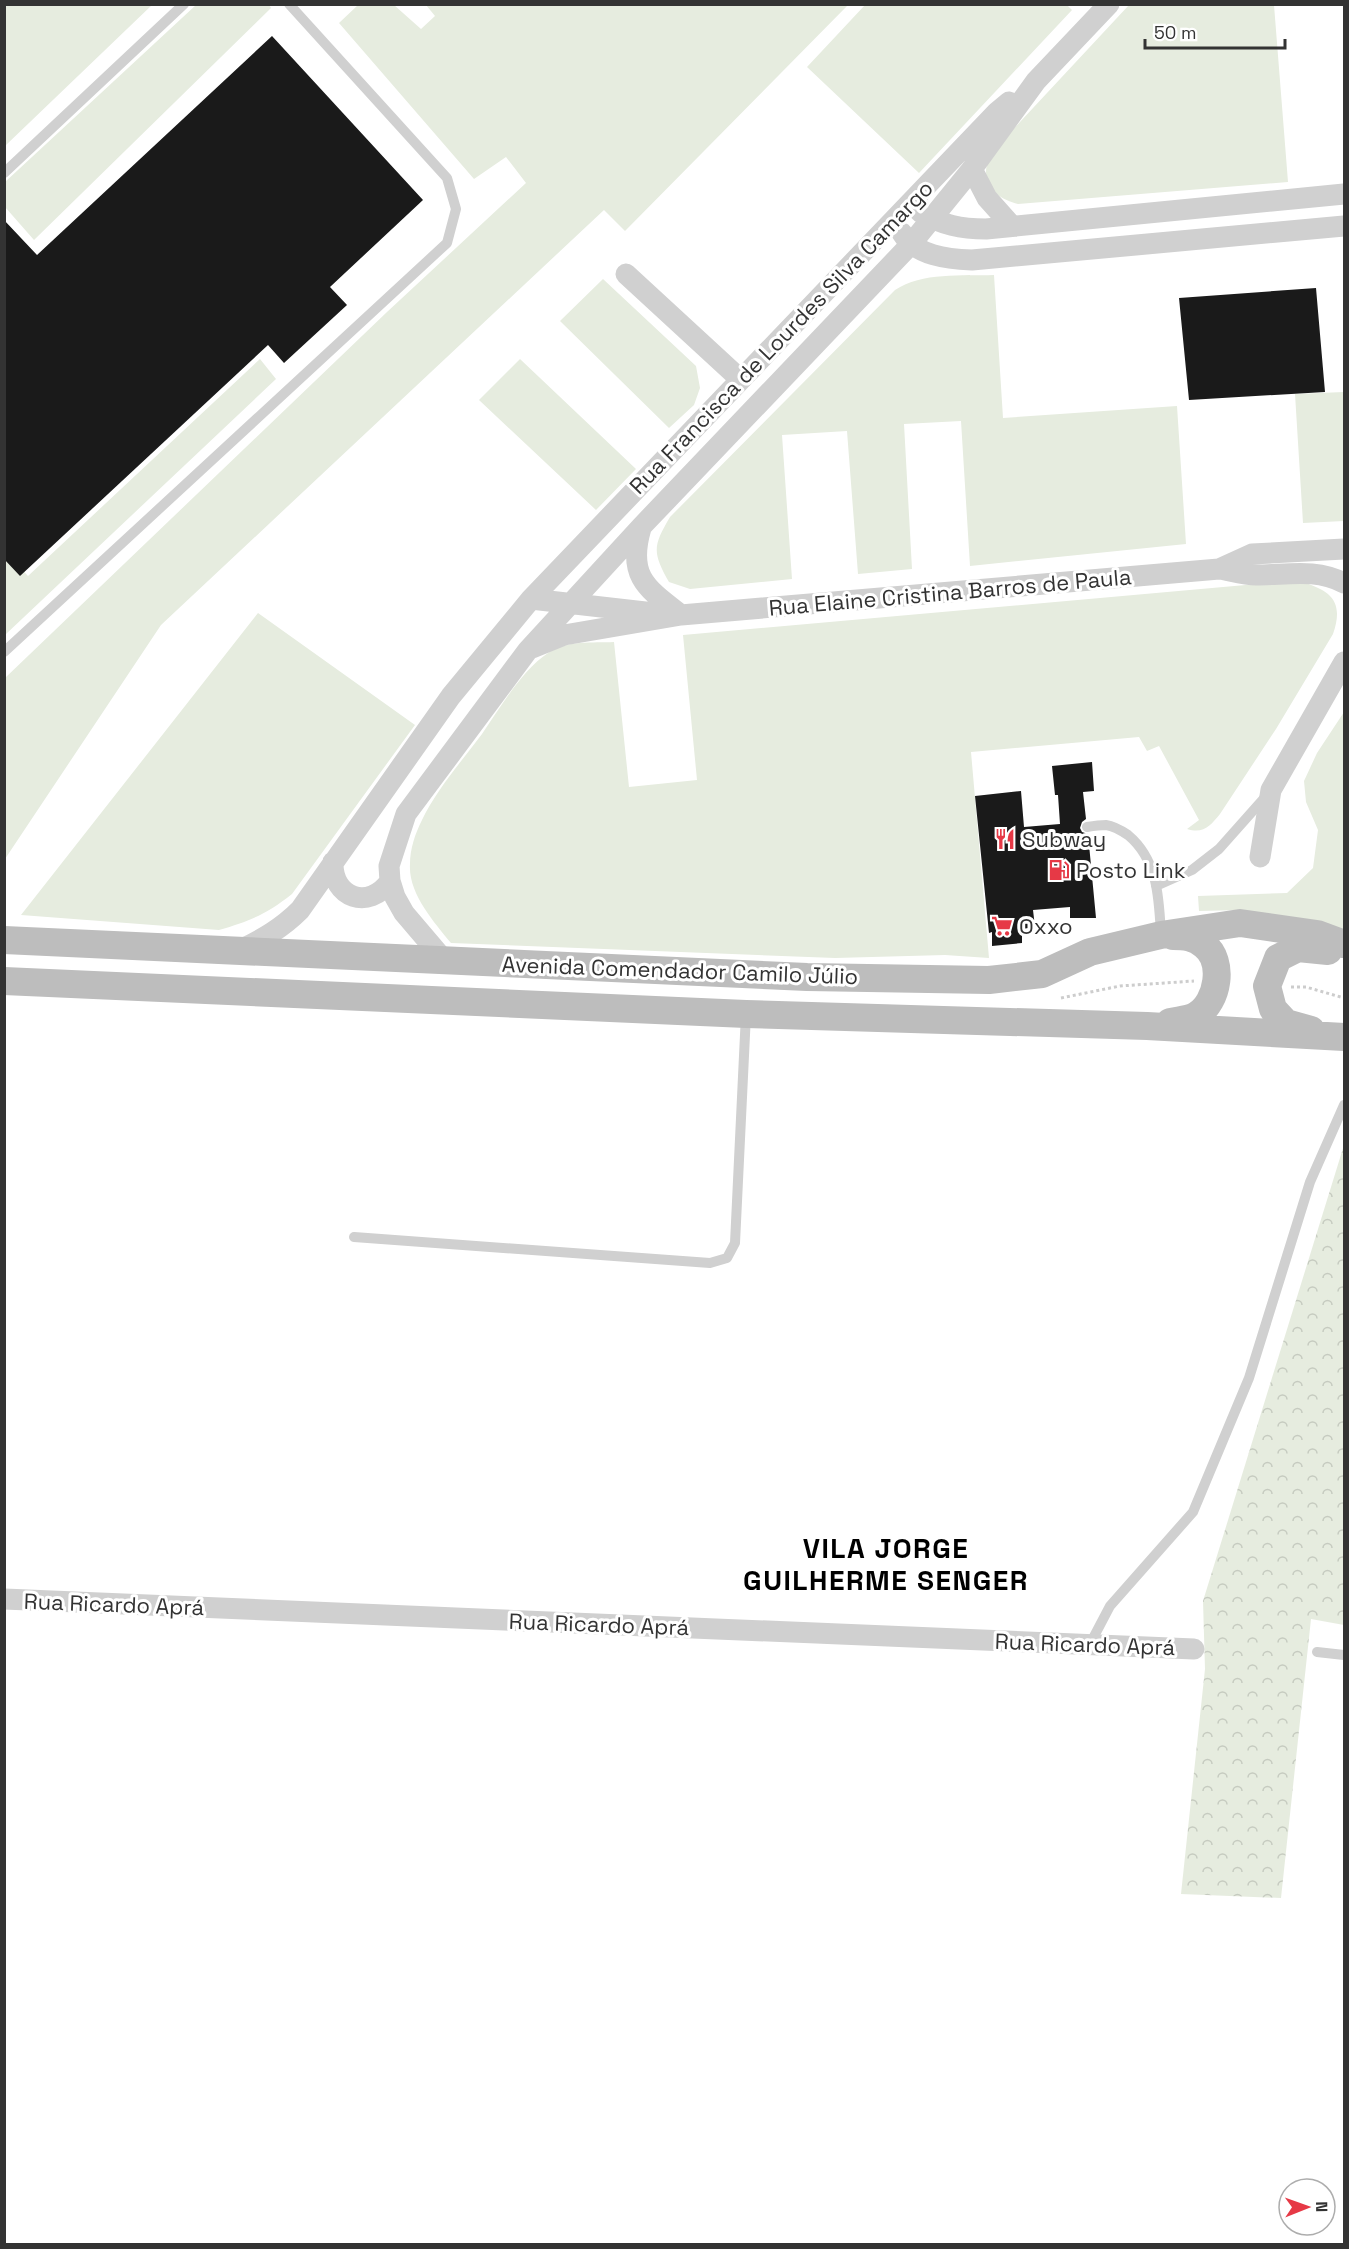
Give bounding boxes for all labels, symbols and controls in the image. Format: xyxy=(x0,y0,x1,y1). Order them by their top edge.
scale bar xyxy=(1145,12,1284,50)
text: 50 m xyxy=(1154,21,1196,44)
street label: Rua Francisca de Lourdes Silva Camargo xyxy=(623,174,939,500)
street label: Rua Elaine Cristina Barros de Paula xyxy=(767,562,1133,622)
place label: Subway xyxy=(1022,825,1106,853)
restaurant icon: Subway xyxy=(993,827,1017,851)
place label: Posto Link xyxy=(1076,856,1186,884)
fuel station icon: Posto Link xyxy=(1047,858,1071,882)
place label: Oxxo xyxy=(1019,912,1073,940)
supermarket icon: Oxxo xyxy=(990,914,1014,938)
street label: Avenida Comendador Camilo Júlio xyxy=(501,950,859,990)
district label: VILA JORGE GUILHERME SENGER xyxy=(743,1530,1029,1598)
street label: Rua Ricardo Aprá xyxy=(23,1587,205,1621)
street label: Rua Ricardo Aprá xyxy=(508,1607,690,1641)
street label: Rua Ricardo Aprá xyxy=(994,1627,1176,1661)
north arrow xyxy=(1277,2177,1337,2237)
text: N xyxy=(1311,2201,1332,2212)

